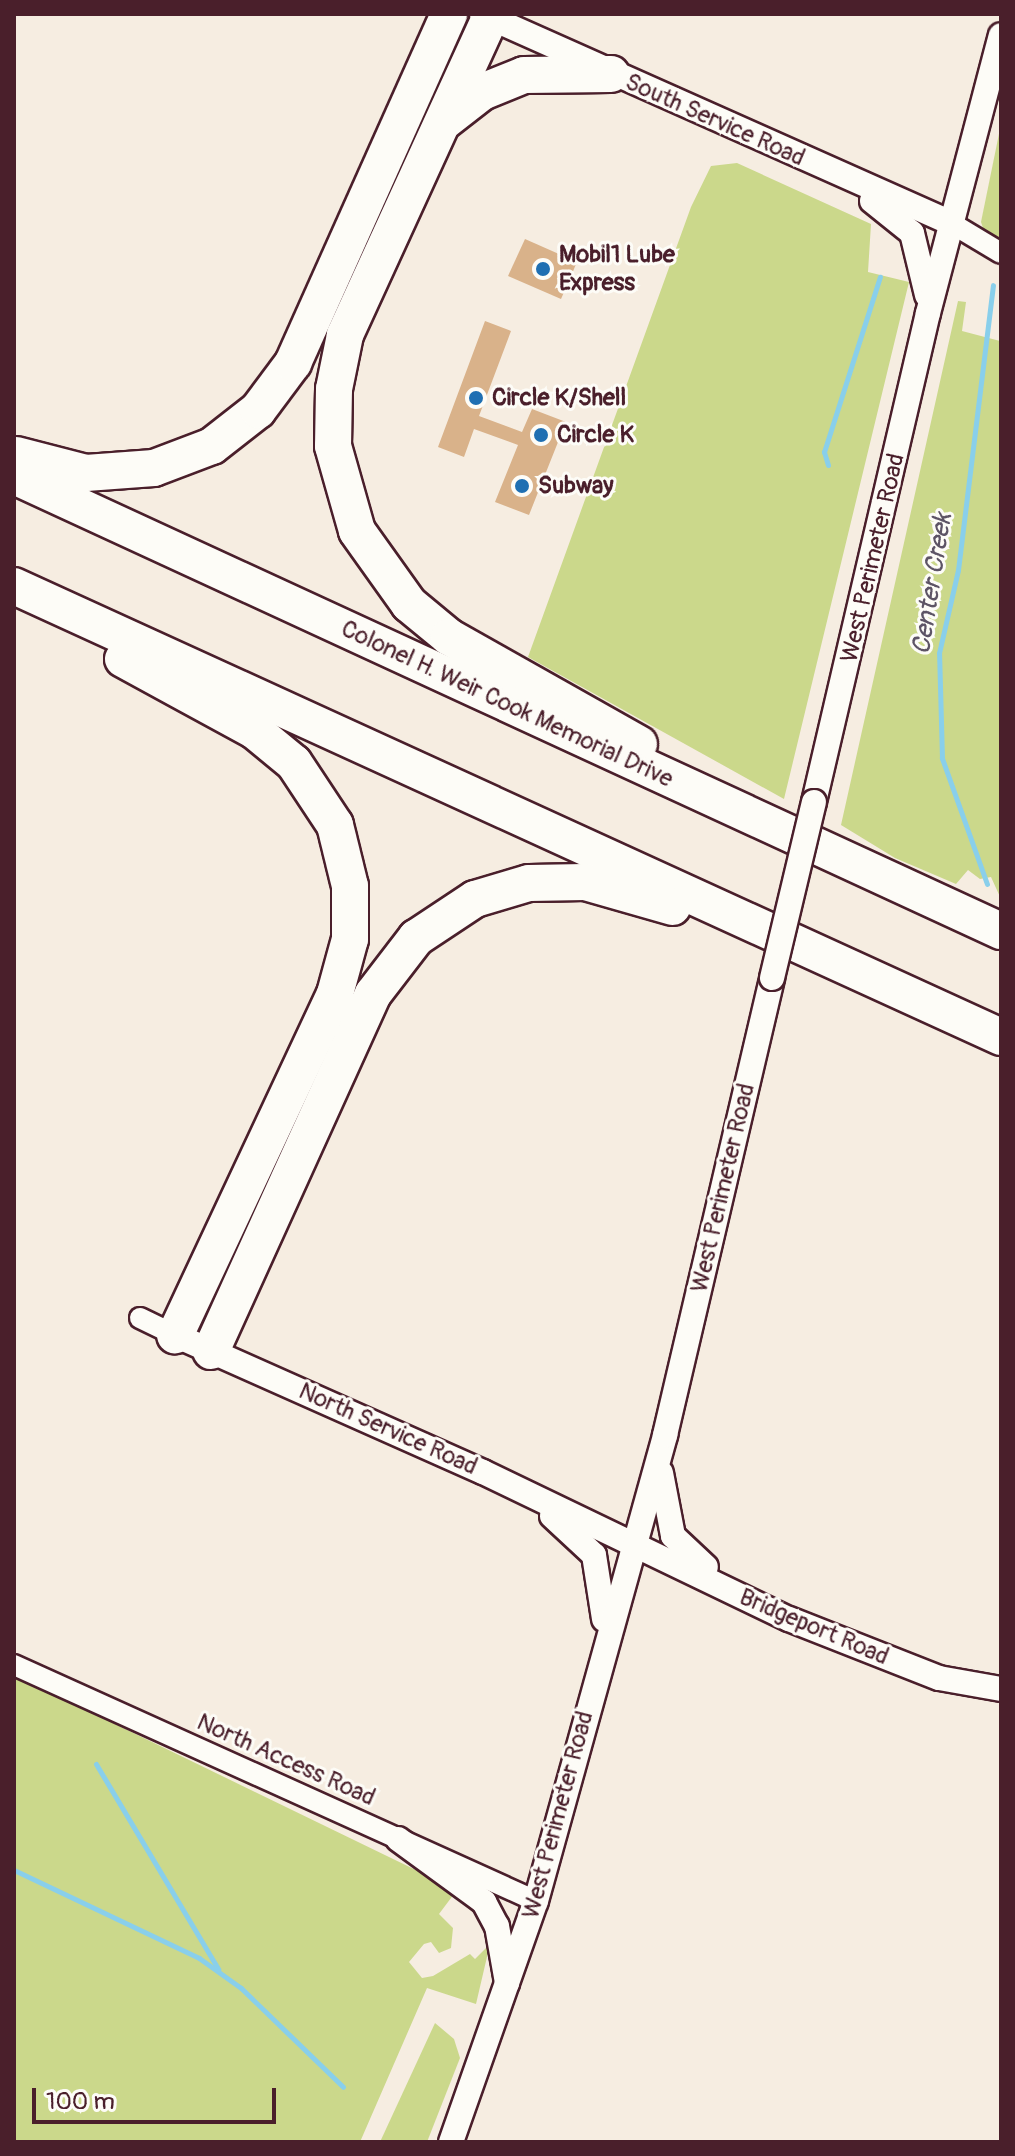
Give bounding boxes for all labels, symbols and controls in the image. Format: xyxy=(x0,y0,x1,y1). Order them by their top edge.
street label: South Service Road xyxy=(621,67,809,173)
place label: Mobil1 Lube Express xyxy=(559,241,675,297)
marker: Mobil1 Lube Express xyxy=(534,260,552,278)
place label: Circle K/Shell xyxy=(492,384,626,412)
marker: Circle K/Shell xyxy=(467,389,485,407)
place label: Circle K xyxy=(557,421,634,449)
marker: Circle K xyxy=(532,426,550,444)
street label: West Perimeter Road xyxy=(835,451,911,665)
place label: Subway xyxy=(538,472,613,500)
marker: Subway xyxy=(513,477,531,495)
water label: Center Creek xyxy=(906,511,960,657)
street label: Colonel H. Weir Cook Memorial Drive xyxy=(337,614,677,794)
street label: West Perimeter Road xyxy=(685,1081,761,1295)
street label: North Service Road xyxy=(294,1377,482,1481)
street label: Bridgeport Road xyxy=(735,1583,893,1671)
street label: North Access Road xyxy=(192,1708,380,1812)
street label: West Perimeter Road xyxy=(516,1708,600,1922)
scale bar xyxy=(36,2072,280,2122)
text: 100 m xyxy=(46,2087,115,2116)

